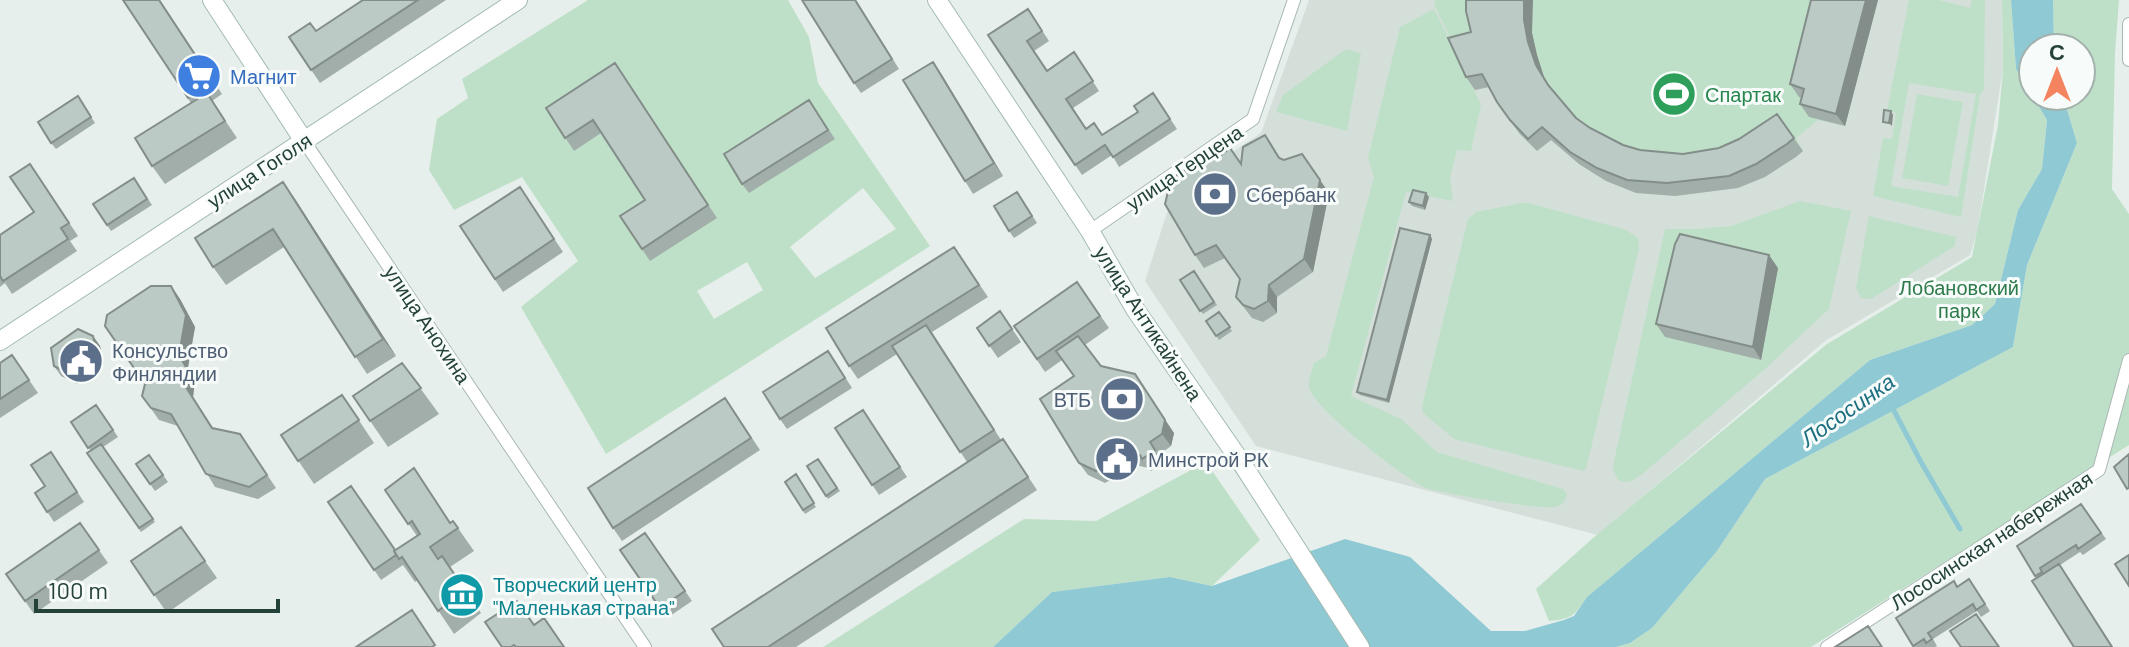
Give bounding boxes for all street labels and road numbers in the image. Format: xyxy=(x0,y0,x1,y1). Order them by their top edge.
street label: улица Герцена xyxy=(1121,119,1247,215)
street label: улица Гоголя xyxy=(202,127,316,213)
street label: улица Антикайнена xyxy=(1090,241,1208,406)
street label: улица Анохина xyxy=(380,260,477,388)
street label: Лососинская набережная xyxy=(1886,466,2096,614)

